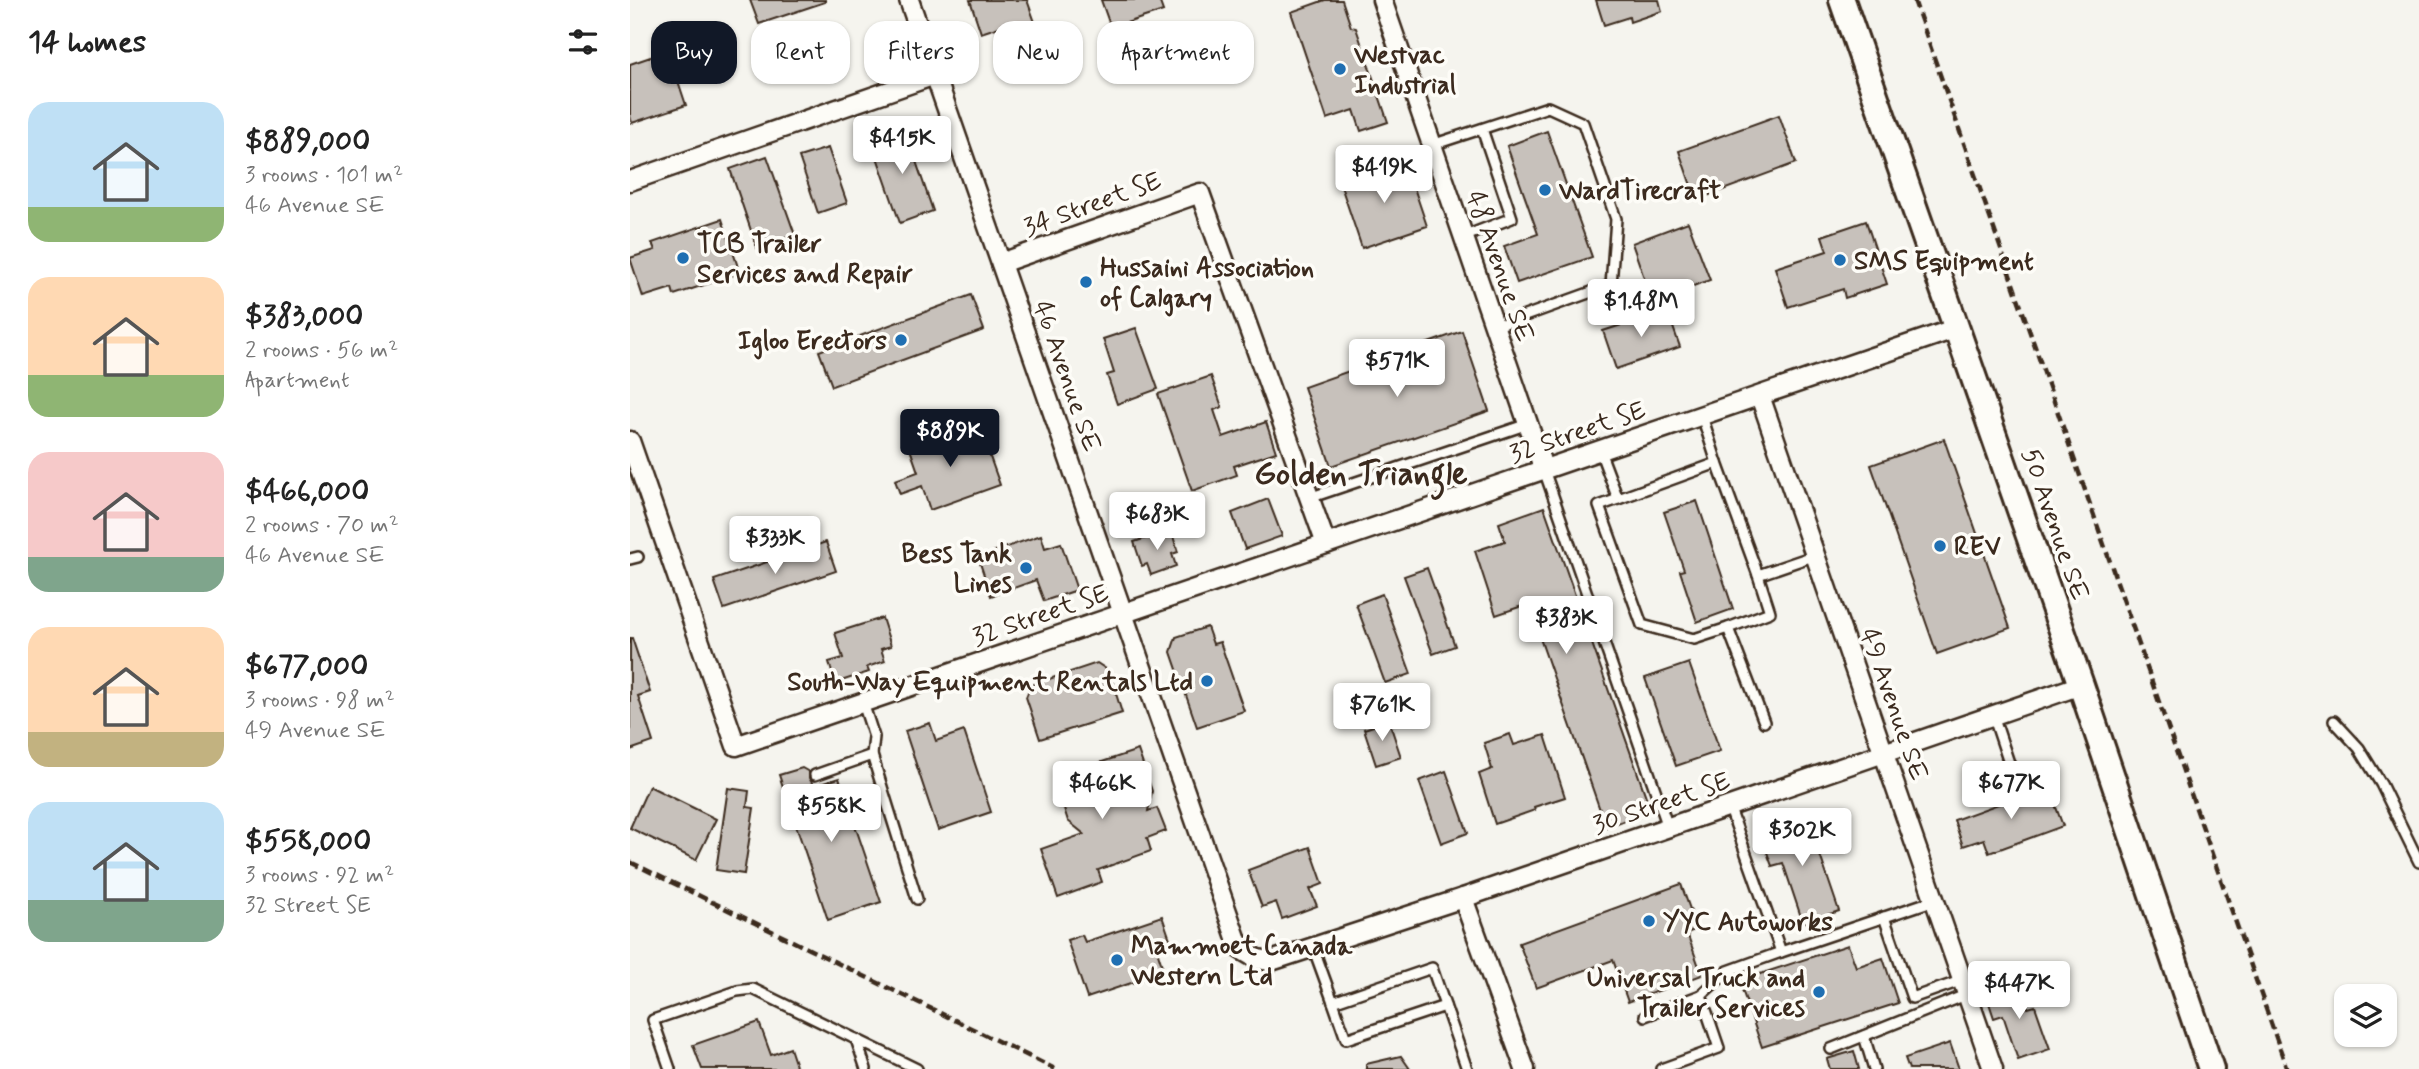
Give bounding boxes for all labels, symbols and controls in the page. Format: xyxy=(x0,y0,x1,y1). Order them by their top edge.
chip: Buy xyxy=(651,21,737,84)
chip: Rent xyxy=(751,21,850,84)
chip: Filters xyxy=(864,21,979,84)
chip: New xyxy=(993,21,1083,84)
chip: Apartment xyxy=(1097,21,1254,84)
text: 14 homes xyxy=(28,23,146,62)
icon: filters xyxy=(564,23,602,61)
place label: Westvac Industrial xyxy=(1353,39,1456,103)
marker: Westvac Industrial xyxy=(1332,61,1348,77)
pin: $415K xyxy=(853,116,951,176)
text: $889,000 xyxy=(245,122,370,161)
text: $415K xyxy=(869,124,935,154)
icon: home xyxy=(84,130,168,214)
pin: $419K xyxy=(1335,146,1433,205)
text: $419K xyxy=(1351,153,1417,183)
text: 3 rooms · 101 m² xyxy=(245,161,403,191)
street label: 34 Street SE xyxy=(1019,164,1166,246)
place label: WardTirecraft xyxy=(1558,175,1721,209)
marker: WardTirecraft xyxy=(1537,182,1553,198)
street label: 48 Avenue SE xyxy=(1457,187,1541,347)
text: 46 Avenue SE xyxy=(245,191,385,221)
place label: TCB Trailer Services and Repair xyxy=(697,228,913,292)
place label: SMS Equipment xyxy=(1854,245,2034,279)
marker: TCB Trailer Services and Repair xyxy=(675,250,691,266)
place label: Hussaini Association of Calgary xyxy=(1100,252,1314,317)
marker: SMS Equipment xyxy=(1832,252,1848,268)
marker: Hussaini Association of Calgary xyxy=(1078,274,1094,290)
pin: $1.48M xyxy=(1584,280,1698,339)
text: $1.48M xyxy=(1604,287,1678,317)
street label: 46 Avenue SE xyxy=(1024,296,1108,457)
text: $383,000 xyxy=(245,297,363,336)
icon: home xyxy=(84,305,168,389)
place label: Igloo Erectors xyxy=(738,325,887,360)
marker: Igloo Erectors xyxy=(893,332,909,348)
text: 2 rooms · 56 m² xyxy=(245,336,398,366)
pin: $571K xyxy=(1348,340,1446,399)
text: $571K xyxy=(1365,347,1429,377)
text: Apartment xyxy=(245,366,350,396)
street label: 32 Street SE xyxy=(1505,394,1650,472)
pin: $889K xyxy=(901,410,999,469)
text: $889K xyxy=(916,417,984,447)
street label: 50 Avenue SE xyxy=(2012,444,2096,605)
district label: Golden Triangle xyxy=(1254,453,1468,501)
text: $466,000 xyxy=(245,472,369,511)
icon: home xyxy=(84,480,168,564)
pin: $683K xyxy=(1108,492,1206,552)
text: $683K xyxy=(1125,500,1189,530)
text: 2 rooms · 70 m² xyxy=(245,511,399,541)
pin: $333K xyxy=(726,516,824,576)
text: $333K xyxy=(745,524,805,554)
place label: REV xyxy=(1954,531,2001,565)
place label: Bess Tank Lines xyxy=(902,538,1012,602)
marker: REV xyxy=(1932,538,1948,554)
text: 46 Avenue SE xyxy=(245,541,385,571)
marker: Bess Tank Lines xyxy=(1018,560,1034,576)
street label: 32 Street SE xyxy=(968,577,1113,655)
pin: $383K xyxy=(1517,596,1615,656)
text: $383K xyxy=(1535,604,1597,634)
street label: 49 Avenue SE xyxy=(1851,624,1935,785)
text: $677,000 xyxy=(245,647,368,686)
icon: home xyxy=(84,655,168,739)
place label: South-Way Equipment Rentals Ltd xyxy=(787,666,1193,700)
marker: South-Way Equipment Rentals Ltd xyxy=(1199,673,1215,689)
pin: $761K xyxy=(1333,684,1431,743)
text: 3 rooms · 98 m² xyxy=(245,686,395,716)
text: $761K xyxy=(1349,691,1415,721)
text: 49 Avenue SE xyxy=(245,716,386,746)
pin: $466K xyxy=(1053,762,1151,821)
pin: $677K xyxy=(1962,762,2060,821)
street label: 30 Street SE xyxy=(1588,764,1735,843)
text: $466K xyxy=(1069,769,1135,799)
text: $677K xyxy=(1978,769,2044,799)
pin: $558K xyxy=(782,784,880,844)
text: $558K xyxy=(797,792,865,822)
pin: $302K xyxy=(1753,808,1851,868)
text: $302K xyxy=(1768,816,1836,846)
text: $558,000 xyxy=(245,822,371,861)
icon: home xyxy=(84,830,168,914)
text: 3 rooms · 92 m² xyxy=(245,861,394,891)
text: 32 Street SE xyxy=(245,891,371,921)
place label: YYC Autoworks xyxy=(1663,906,1833,940)
marker: YYC Autoworks xyxy=(1641,913,1657,929)
place label: Mammoet Canada Western Ltd xyxy=(1130,930,1354,994)
marker: Mammoet Canada Western Ltd xyxy=(1109,952,1125,968)
place label: Universal Truck and Trailer Services xyxy=(1587,962,1805,1026)
pin: $447K xyxy=(1970,962,2068,1021)
text: $447K xyxy=(1984,969,2054,999)
marker: Universal Truck and Trailer Services xyxy=(1811,984,1827,1000)
map controls xyxy=(2334,984,2397,1047)
button: layers xyxy=(2334,984,2397,1047)

